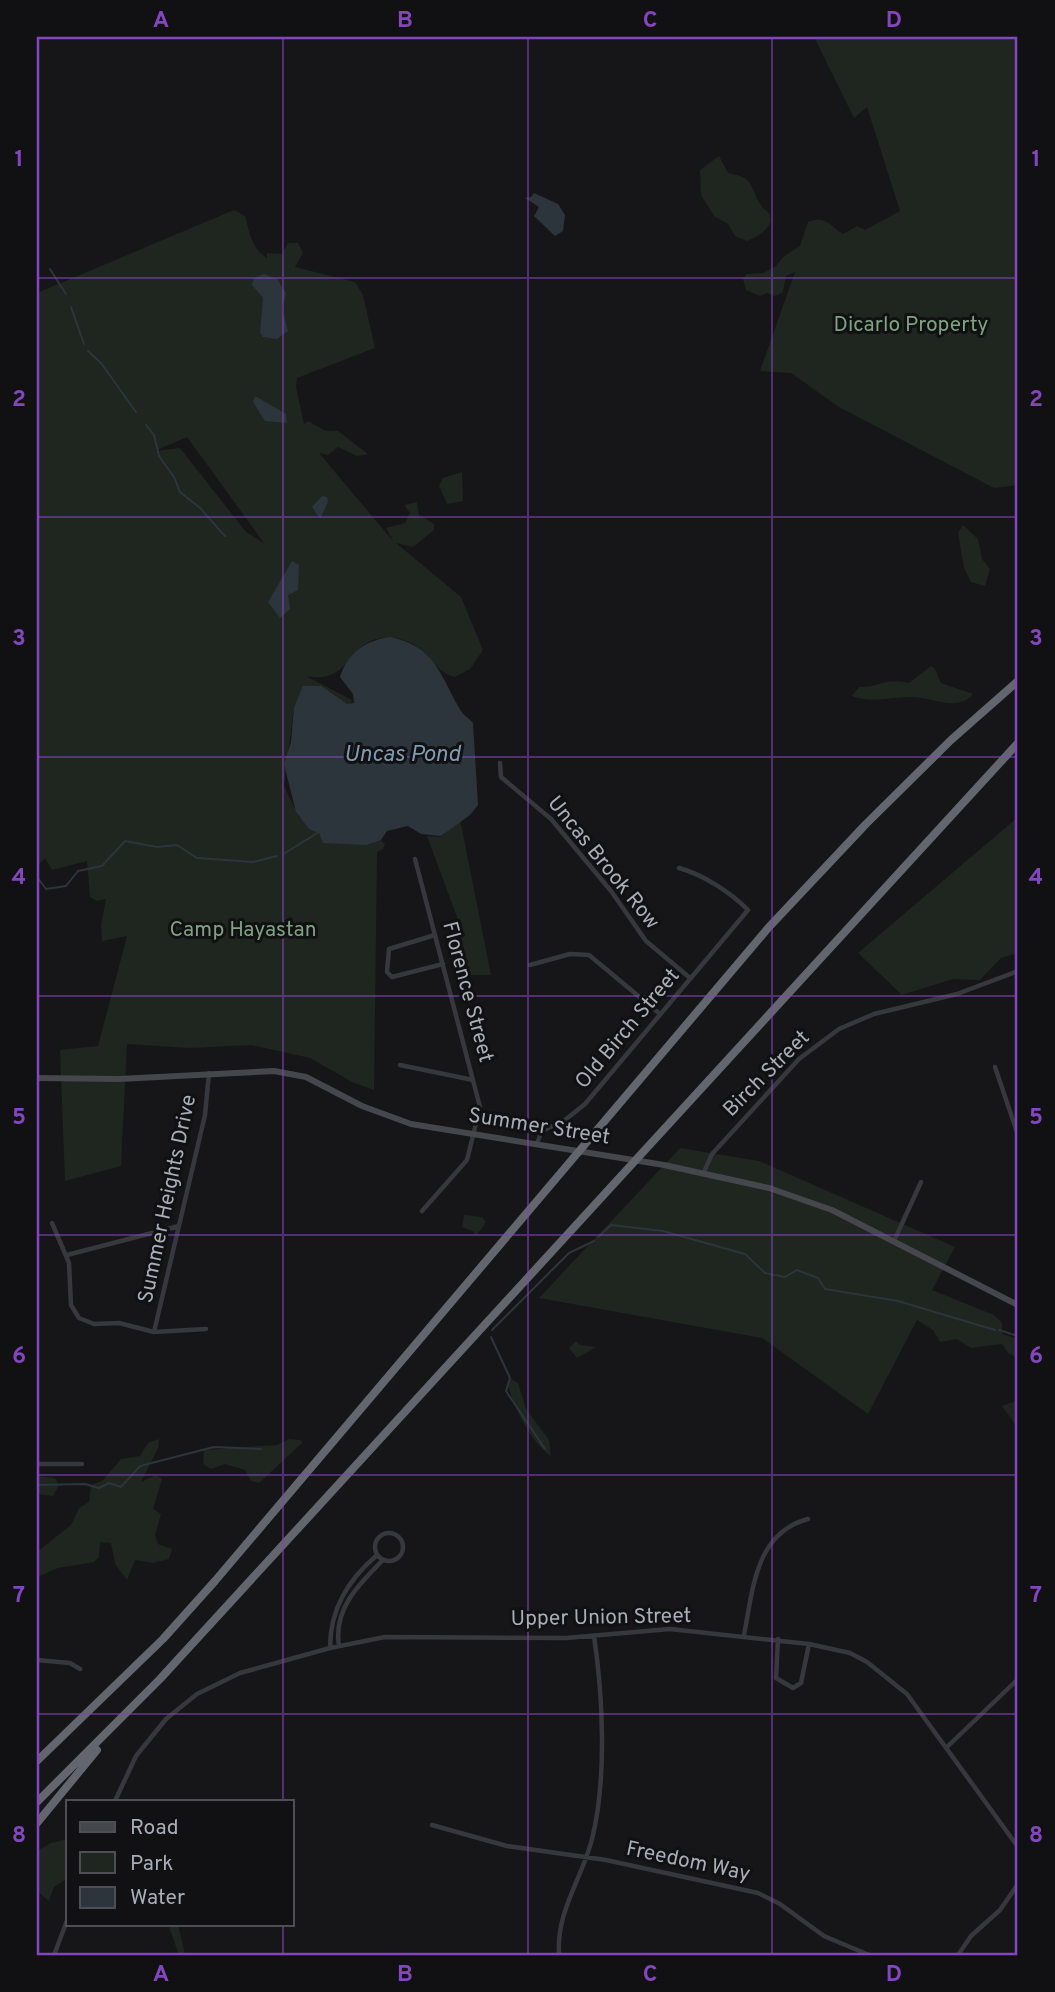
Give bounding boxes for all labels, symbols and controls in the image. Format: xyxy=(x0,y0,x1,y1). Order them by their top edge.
text: A xyxy=(153,7,169,36)
text: B xyxy=(397,7,413,36)
text: C xyxy=(643,7,657,36)
text: D xyxy=(886,7,902,36)
text: 1 xyxy=(14,146,24,175)
text: 1 xyxy=(1031,146,1041,175)
park label: Dicarlo Property xyxy=(834,312,988,339)
text: 2 xyxy=(12,386,26,415)
text: 2 xyxy=(1029,386,1043,415)
text: 3 xyxy=(12,625,26,654)
text: 3 xyxy=(1029,625,1043,654)
water label: Uncas Pond xyxy=(344,741,462,770)
street label: Uncas Brook Row xyxy=(541,791,665,935)
text: 4 xyxy=(12,864,26,893)
text: 4 xyxy=(1029,864,1043,893)
park label: Camp Hayastan xyxy=(169,917,317,944)
street label: Florence Street xyxy=(435,919,499,1065)
street label: Old Birch Street xyxy=(570,963,686,1095)
street label: Birch Street xyxy=(718,1025,816,1123)
street label: Summer Heights Drive xyxy=(133,1092,203,1306)
street label: Summer Street xyxy=(466,1102,612,1152)
text: 5 xyxy=(12,1104,26,1133)
text: 5 xyxy=(1029,1104,1043,1133)
text: 6 xyxy=(12,1343,26,1372)
text: 6 xyxy=(1029,1343,1043,1372)
text: 7 xyxy=(13,1582,25,1611)
text: 7 xyxy=(1030,1582,1042,1611)
street label: Upper Union Street xyxy=(510,1603,692,1633)
legend xyxy=(66,1800,294,1926)
text: Road xyxy=(130,1815,179,1842)
text: 8 xyxy=(12,1822,26,1851)
text: 8 xyxy=(1029,1822,1043,1851)
street label: Freedom Way xyxy=(623,1836,753,1888)
text: Park xyxy=(130,1851,173,1878)
text: Water xyxy=(130,1885,185,1912)
text: A xyxy=(153,1961,169,1990)
text: B xyxy=(397,1961,413,1990)
text: C xyxy=(643,1961,657,1990)
text: D xyxy=(886,1961,902,1990)

